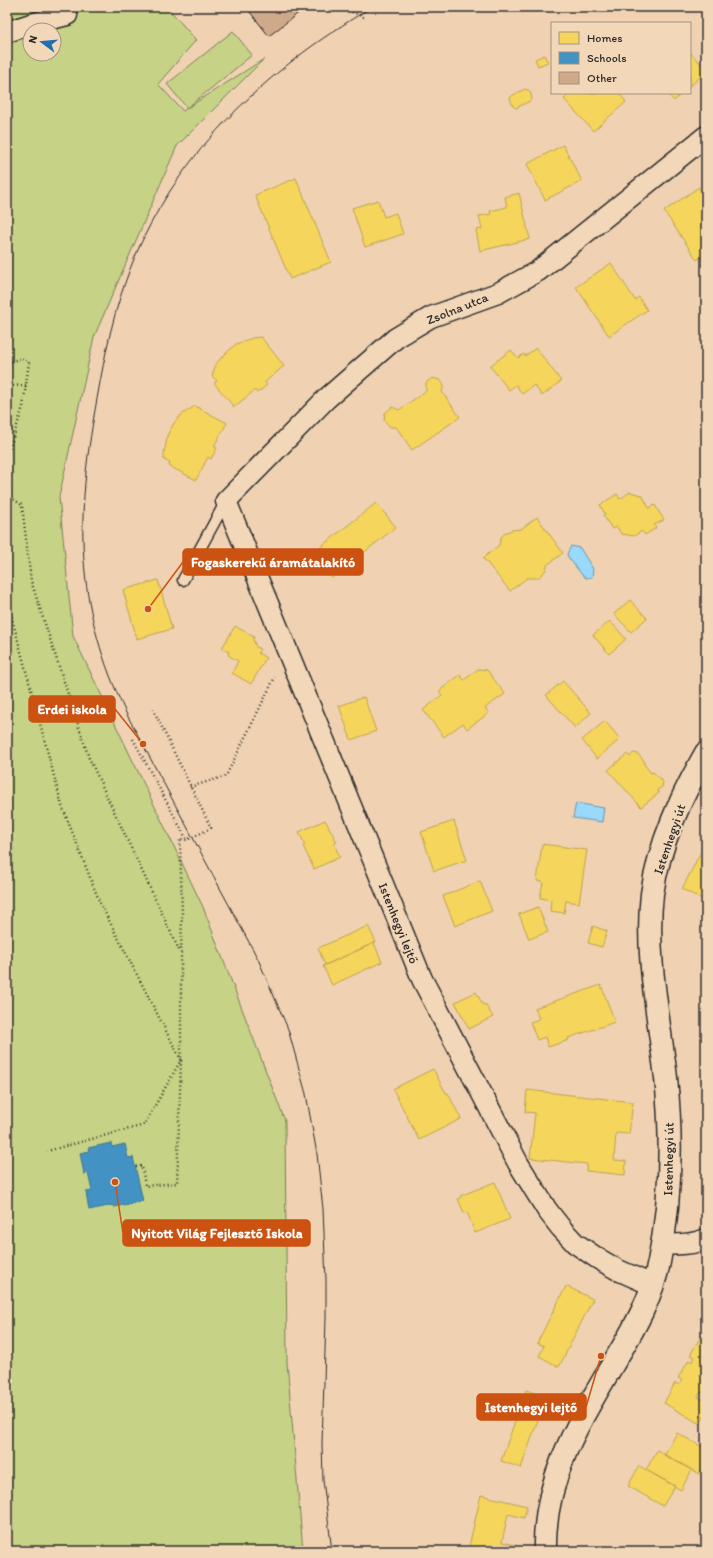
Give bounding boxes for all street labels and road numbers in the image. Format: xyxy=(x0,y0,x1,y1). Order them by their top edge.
street label: Zsolna utca xyxy=(424,289,490,328)
street label: Istenhegyi út xyxy=(650,802,689,876)
street label: Istenhegyi lejtő xyxy=(375,881,422,966)
street label: Istenhegyi út xyxy=(660,1122,677,1196)

